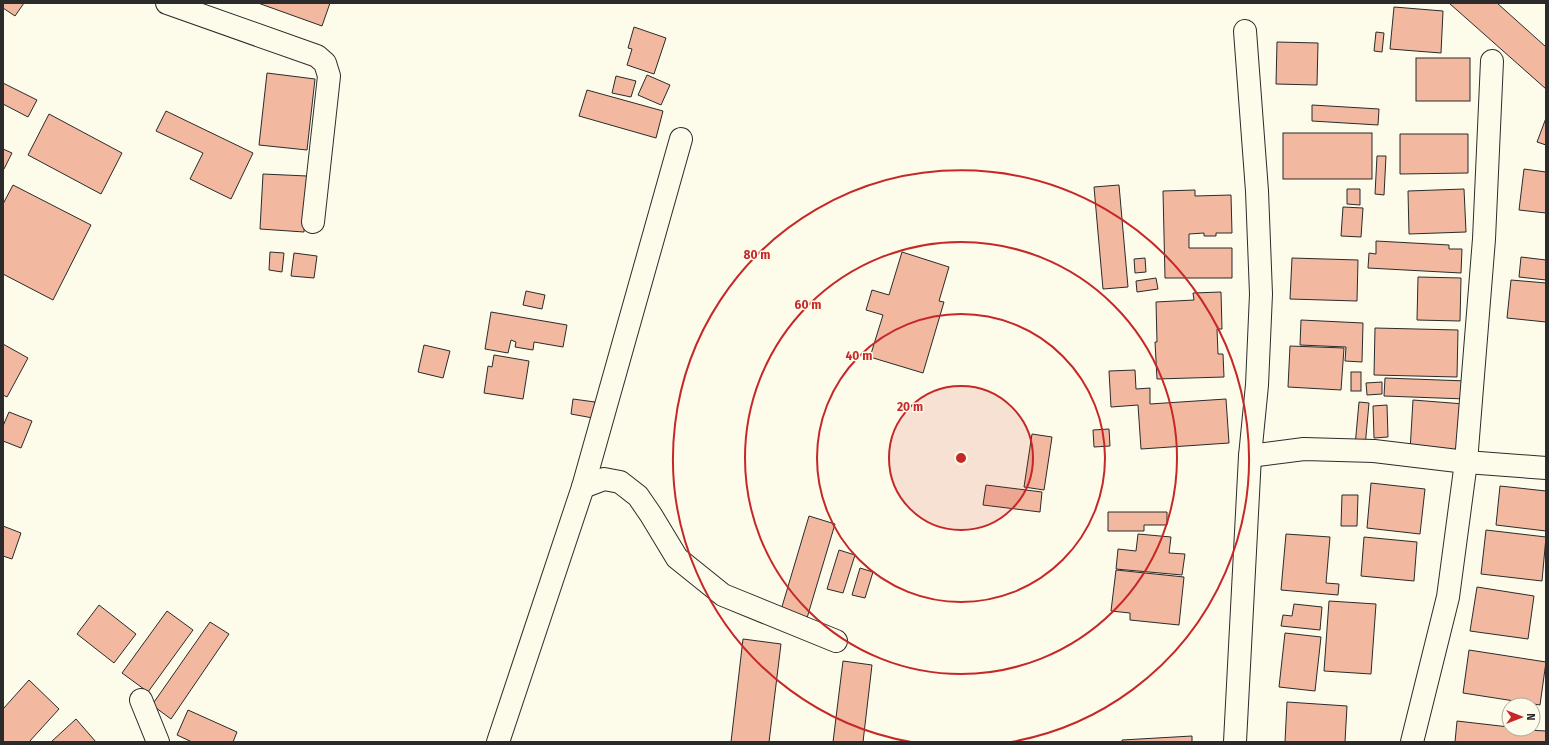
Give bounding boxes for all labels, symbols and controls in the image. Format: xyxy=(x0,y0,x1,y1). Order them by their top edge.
text: 80 m xyxy=(744,248,770,262)
text: 60 m xyxy=(795,298,821,312)
text: 40 m xyxy=(846,349,872,363)
text: 20 m xyxy=(897,400,923,414)
centre of rings xyxy=(954,451,968,465)
north arrow xyxy=(1501,697,1541,737)
text: N xyxy=(1524,713,1537,721)

